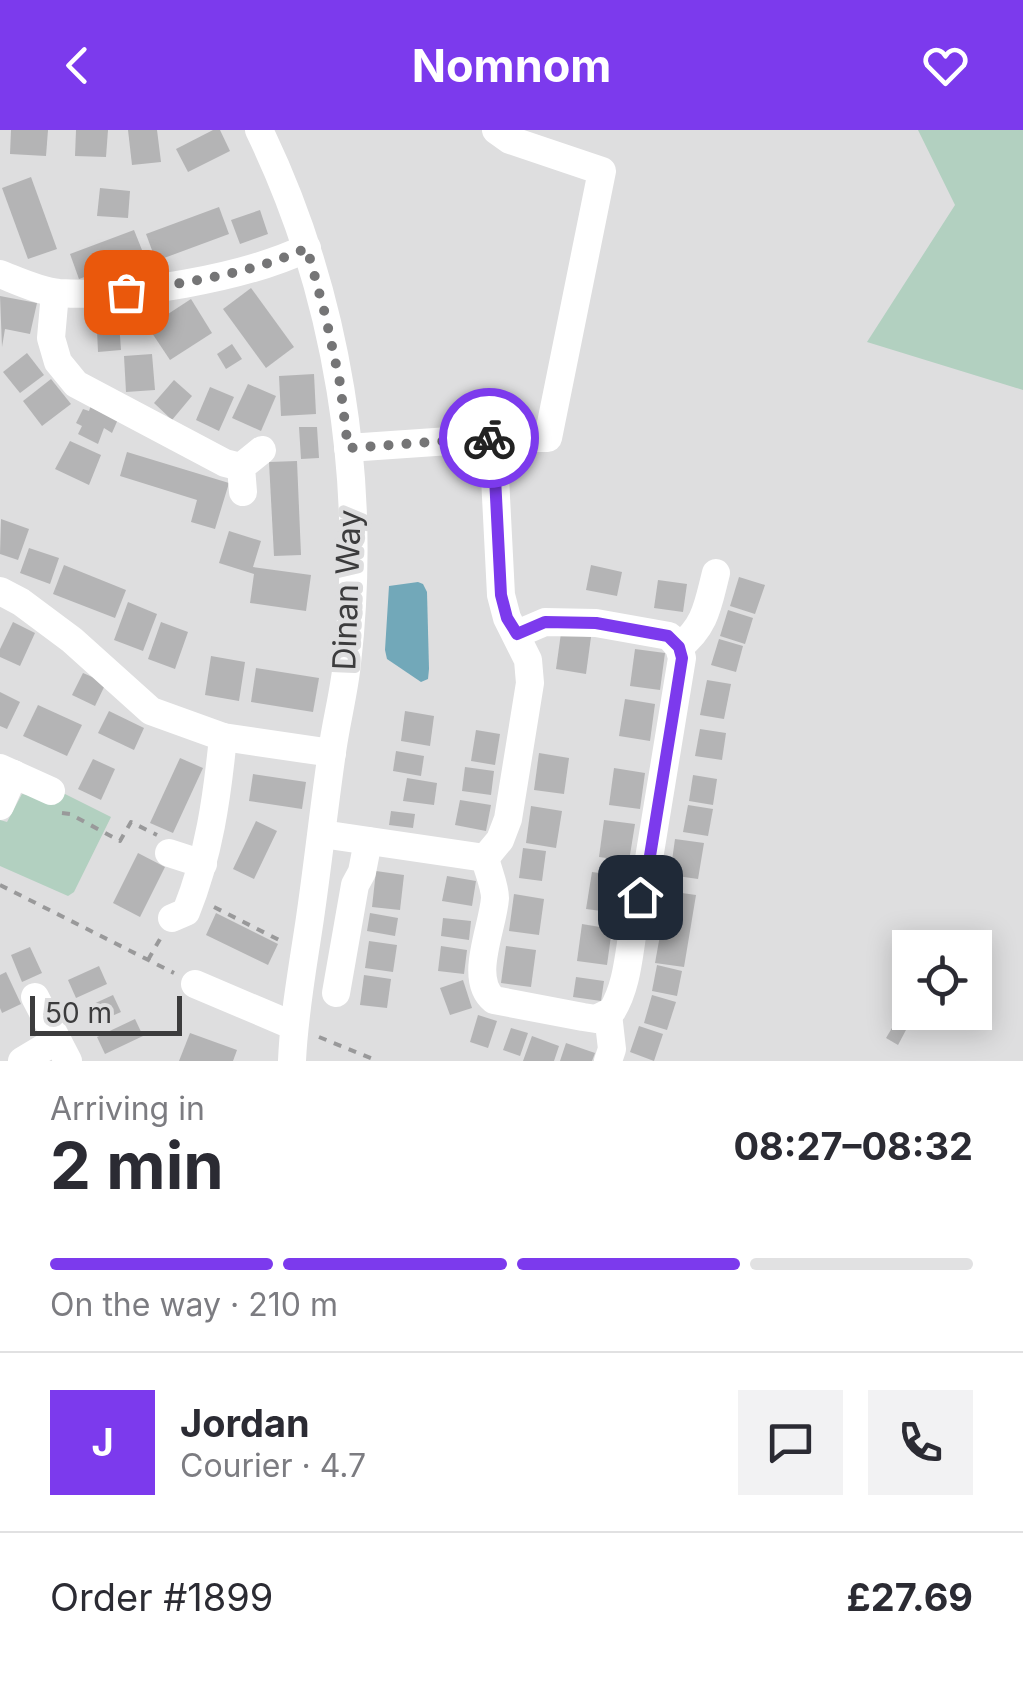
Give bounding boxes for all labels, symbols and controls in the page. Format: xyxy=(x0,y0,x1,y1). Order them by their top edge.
icon: back xyxy=(50,38,105,93)
text: Nomnom xyxy=(412,38,611,93)
icon: heart xyxy=(918,38,973,93)
pin xyxy=(84,250,169,335)
icon: bag xyxy=(99,265,154,320)
courier xyxy=(439,388,539,488)
icon: bike xyxy=(462,411,517,466)
street label: Dinan Way xyxy=(324,509,369,671)
pin xyxy=(598,855,683,940)
icon: home xyxy=(613,870,668,925)
map controls xyxy=(892,930,992,1030)
button: locate xyxy=(892,930,992,1030)
scale bar xyxy=(30,991,182,1036)
text: 50 m xyxy=(45,996,112,1030)
text: Arriving in xyxy=(50,1089,205,1128)
text: 08:27–08:32 xyxy=(733,1123,973,1169)
text: 2 min xyxy=(50,1126,224,1205)
text: On the way · 210 m xyxy=(50,1285,338,1324)
button: chat xyxy=(738,1390,843,1495)
button: phone xyxy=(868,1390,973,1495)
text: Jordan xyxy=(180,1400,310,1446)
text: J xyxy=(91,1419,114,1465)
text: Courier · 4.7 xyxy=(180,1446,366,1485)
text: Order #1899 xyxy=(50,1574,273,1620)
text: £27.69 xyxy=(847,1574,973,1620)

